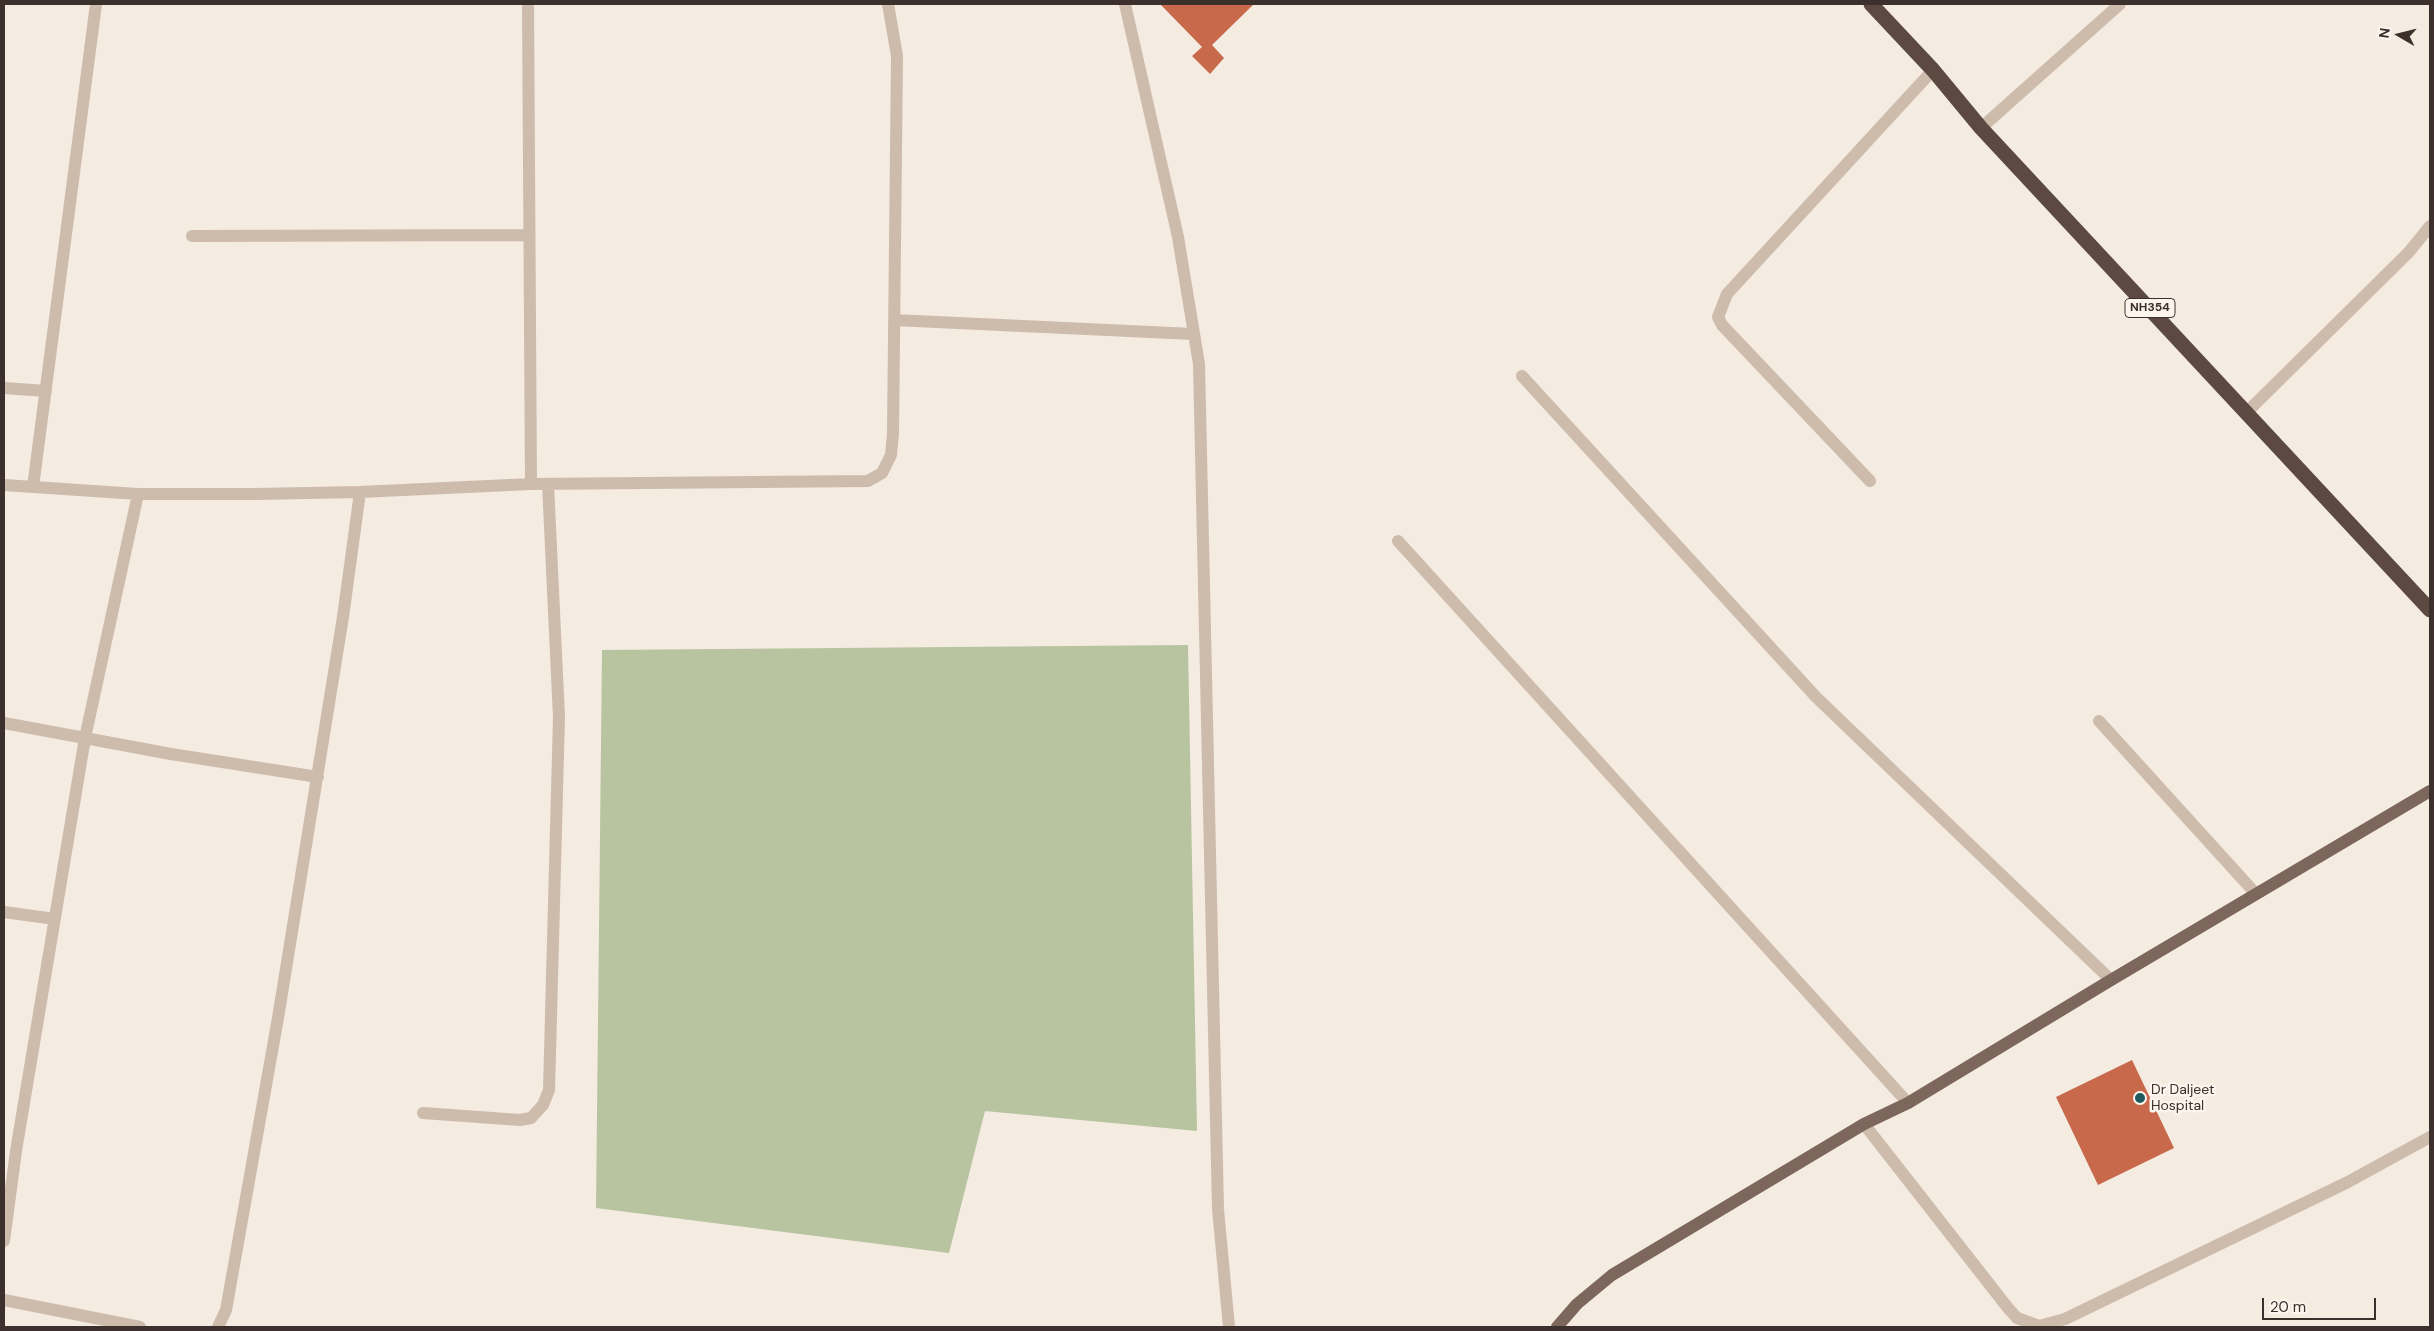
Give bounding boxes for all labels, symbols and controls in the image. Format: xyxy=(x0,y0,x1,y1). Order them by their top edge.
north arrow xyxy=(2374,10,2424,60)
text: N xyxy=(2375,27,2394,39)
road number: NH354 xyxy=(2125,298,2175,318)
place label: Dr Daljeet Hospital xyxy=(2151,1082,2214,1114)
marker: Dr Daljeet Hospital xyxy=(2133,1091,2147,1105)
scale bar xyxy=(2264,1288,2378,1320)
text: 20 m xyxy=(2270,1297,2306,1317)

